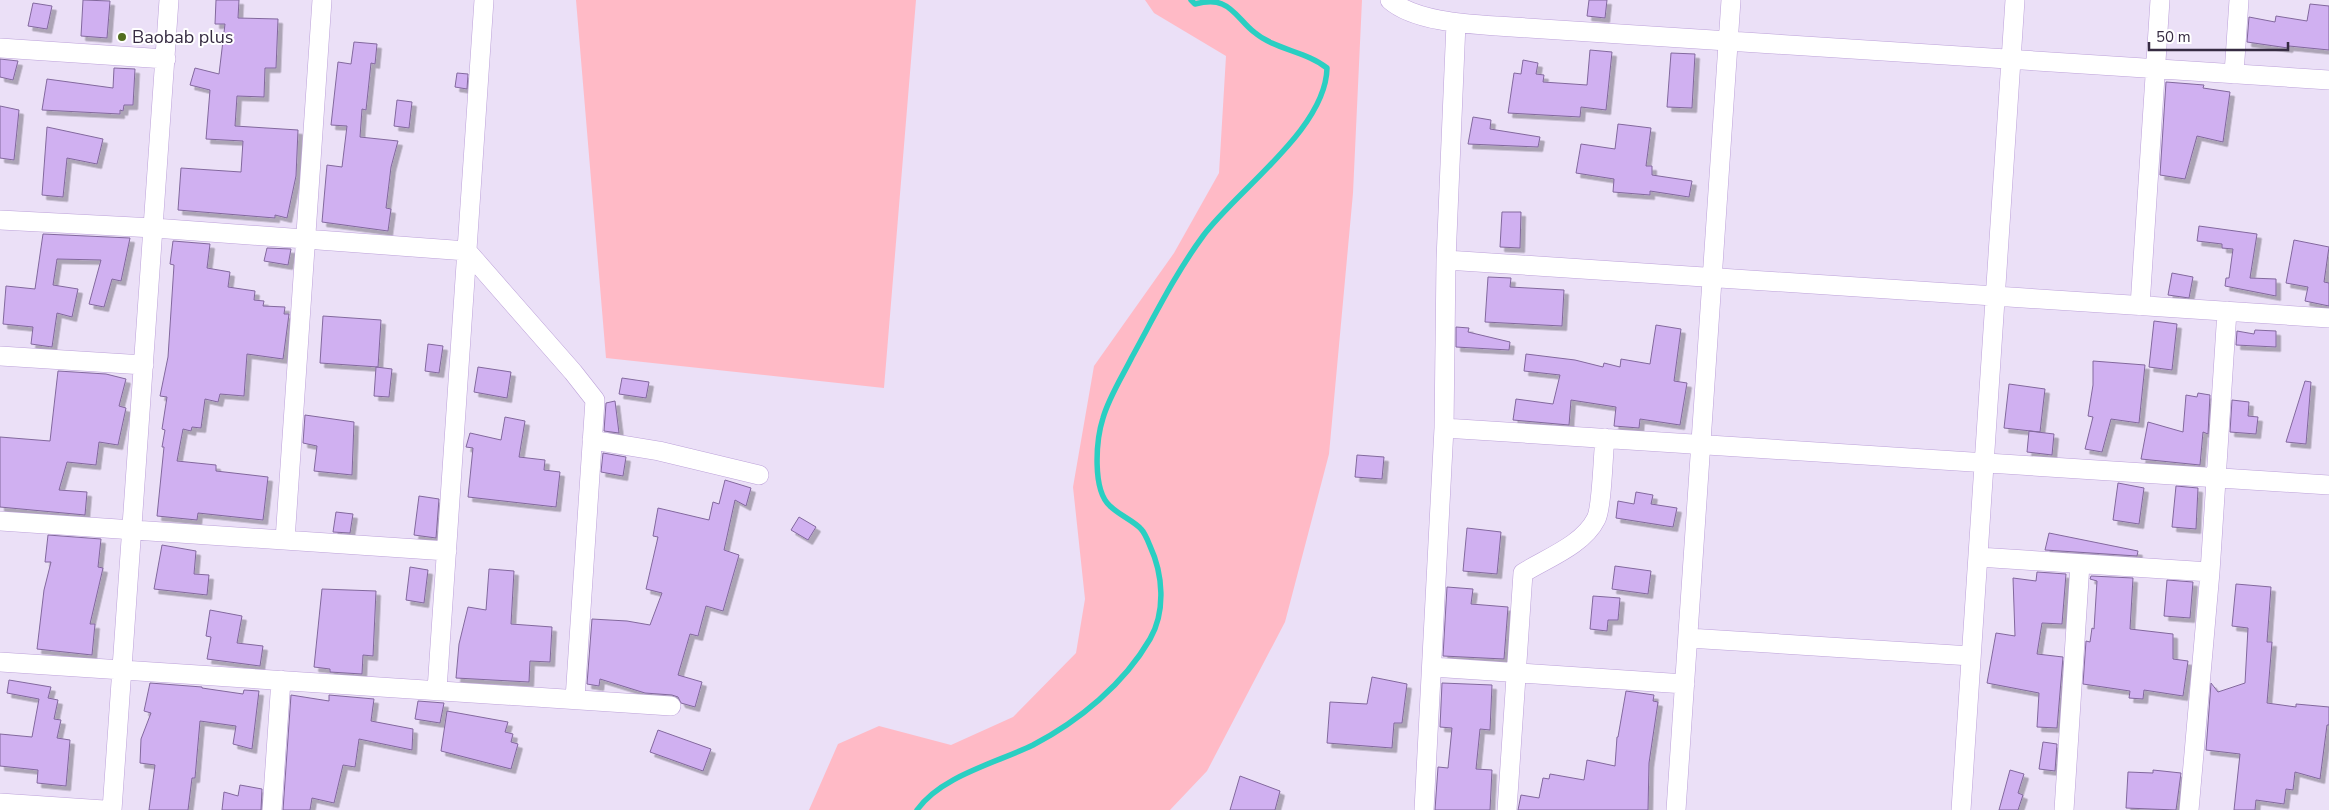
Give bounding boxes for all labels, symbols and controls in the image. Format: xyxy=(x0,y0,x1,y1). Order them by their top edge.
scale bar xyxy=(2149,20,2288,52)
place label: Baobab plus xyxy=(132,25,233,49)
text: 50 m xyxy=(2156,27,2191,47)
marker: Baobab plus xyxy=(116,31,128,43)

